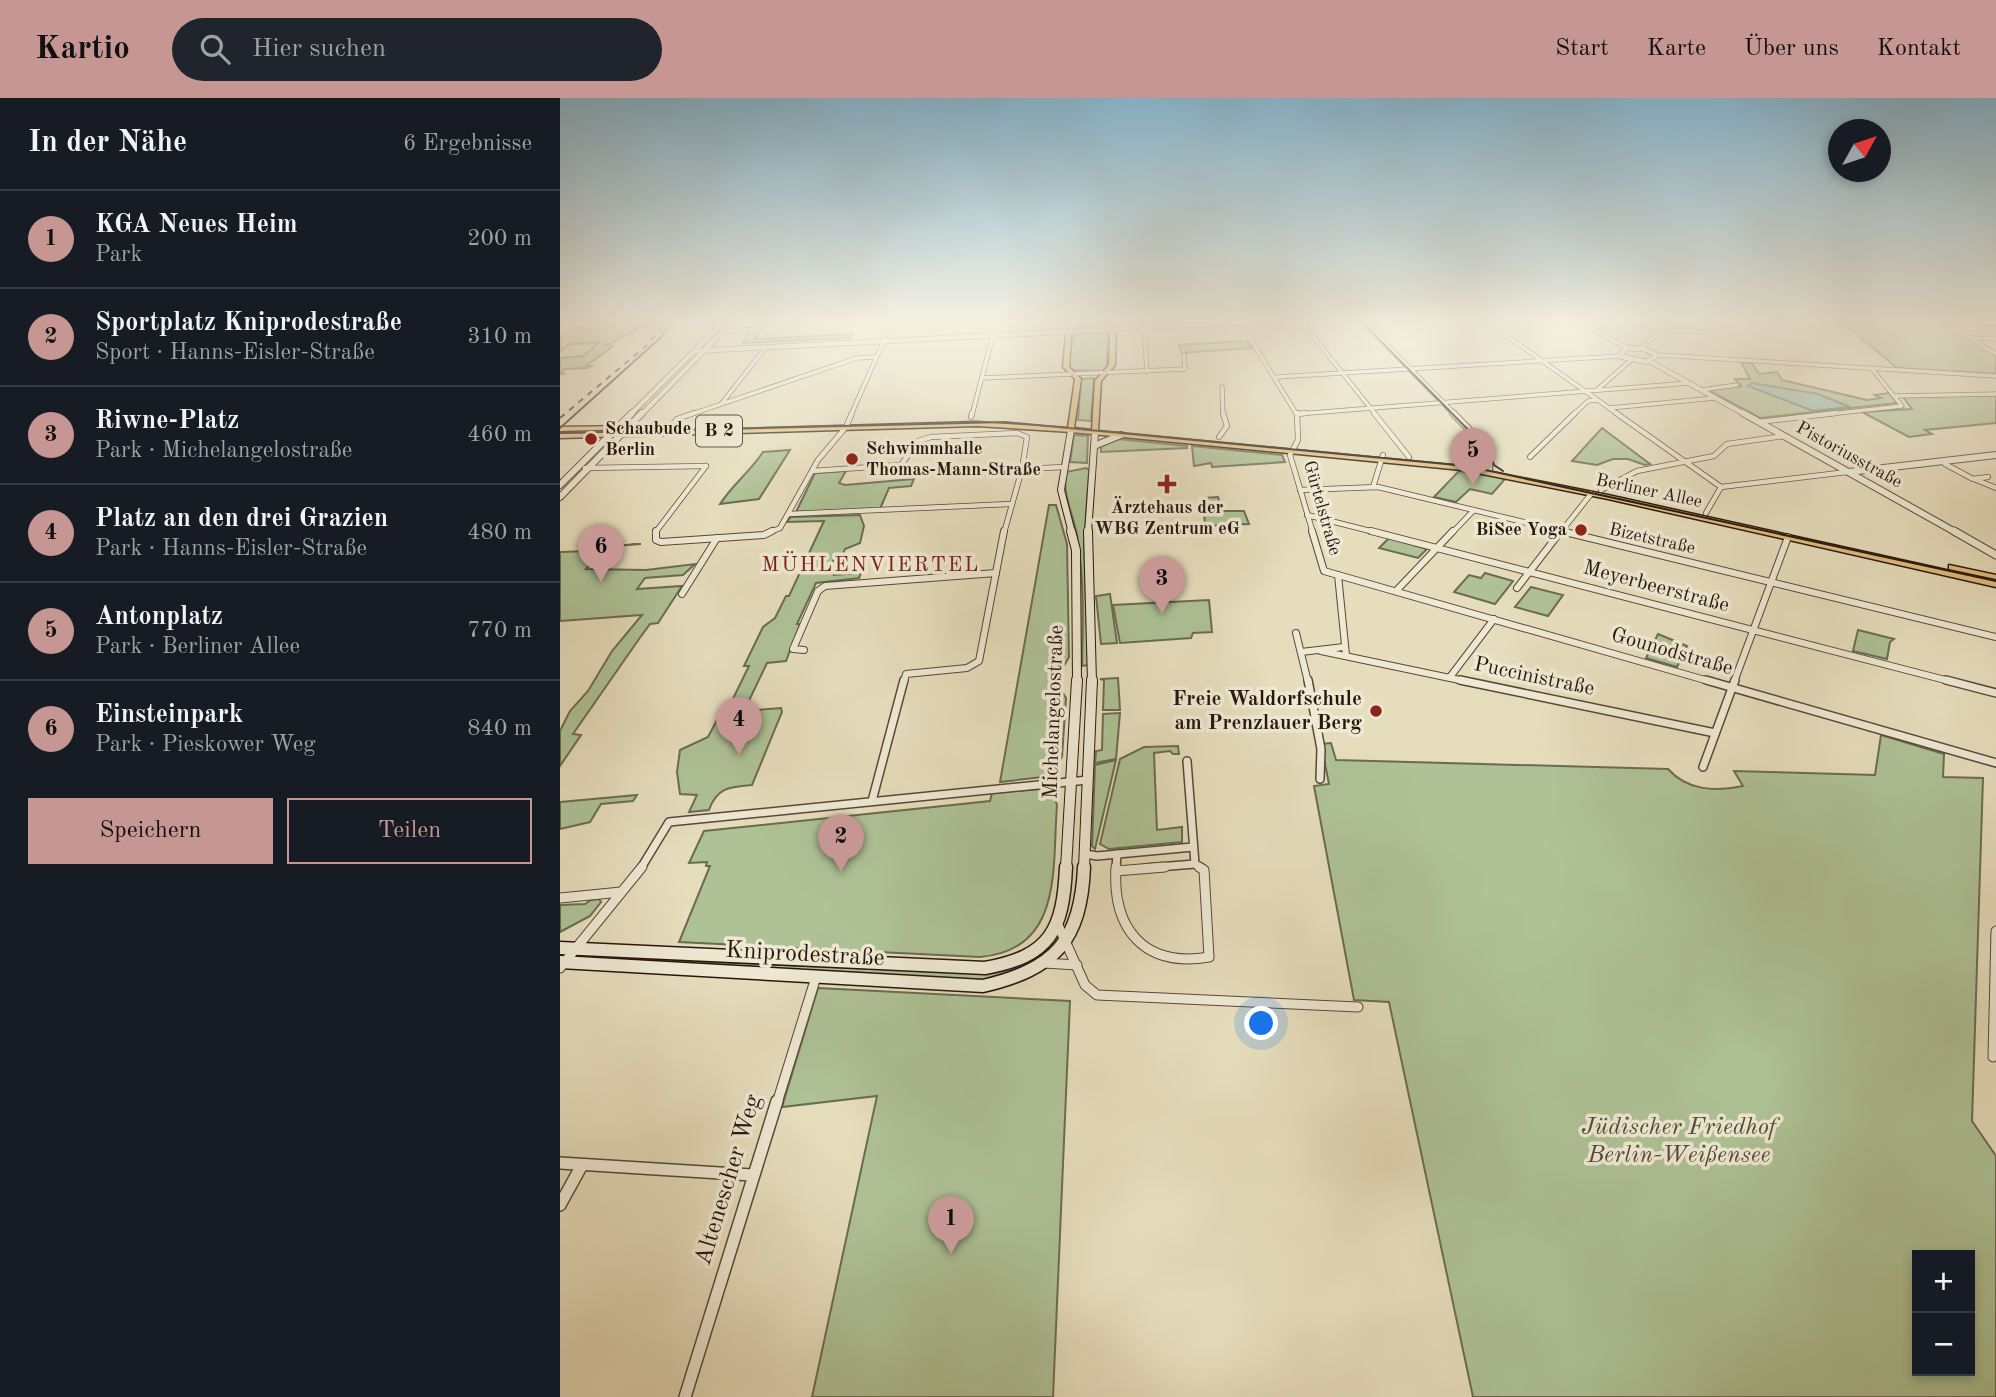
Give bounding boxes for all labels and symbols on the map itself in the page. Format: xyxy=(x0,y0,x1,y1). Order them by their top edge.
north arrow xyxy=(1828,119,1891,182)
road number: B 2 xyxy=(696,416,742,446)
street label: Pistoriusstraße xyxy=(1793,419,1905,491)
place label: Schaubude Berlin xyxy=(605,420,691,459)
pin: 5 xyxy=(1450,428,1496,486)
marker: Schaubude Berlin xyxy=(583,431,599,447)
place label: Schwimmhalle Thomas-Mann-Straße xyxy=(866,440,1041,479)
marker: Schwimmhalle Thomas-Mann-Straße xyxy=(844,451,860,467)
street label: Gürtelstraße xyxy=(1300,459,1344,557)
street label: Berliner Allee xyxy=(1594,471,1704,511)
marker: Ärztehaus der WBG Zentrum eG xyxy=(1157,474,1177,494)
place label: Ärztehaus der WBG Zentrum eG xyxy=(1094,496,1240,538)
street label: Bizetstraße xyxy=(1607,520,1697,558)
place label: BiSee Yoga xyxy=(1476,521,1567,539)
marker: BiSee Yoga xyxy=(1573,522,1589,538)
pin: 6 xyxy=(578,524,624,582)
district label: MÜHLENVIERTEL xyxy=(762,551,980,576)
pin: 3 xyxy=(1139,556,1185,614)
street label: Meyerbeerstraße xyxy=(1581,557,1731,617)
street label: Michelangelostraße xyxy=(1040,625,1068,799)
street label: Gounodstraße xyxy=(1609,625,1735,679)
street label: Puccinistraße xyxy=(1472,654,1596,700)
place label: Freie Waldorfschule am Prenzlauer Berg xyxy=(1172,689,1362,734)
pin: 4 xyxy=(716,697,762,755)
marker: Freie Waldorfschule am Prenzlauer Berg xyxy=(1368,703,1384,719)
pin: 2 xyxy=(818,814,864,872)
street label: Kniprodestraße xyxy=(725,939,885,971)
your location xyxy=(1244,1006,1278,1040)
street label: Altenescher Weg xyxy=(692,1092,766,1268)
park label: Jüdischer Friedhof Berlin-Weißensee xyxy=(1581,1116,1781,1168)
pin: 1 xyxy=(928,1196,974,1254)

